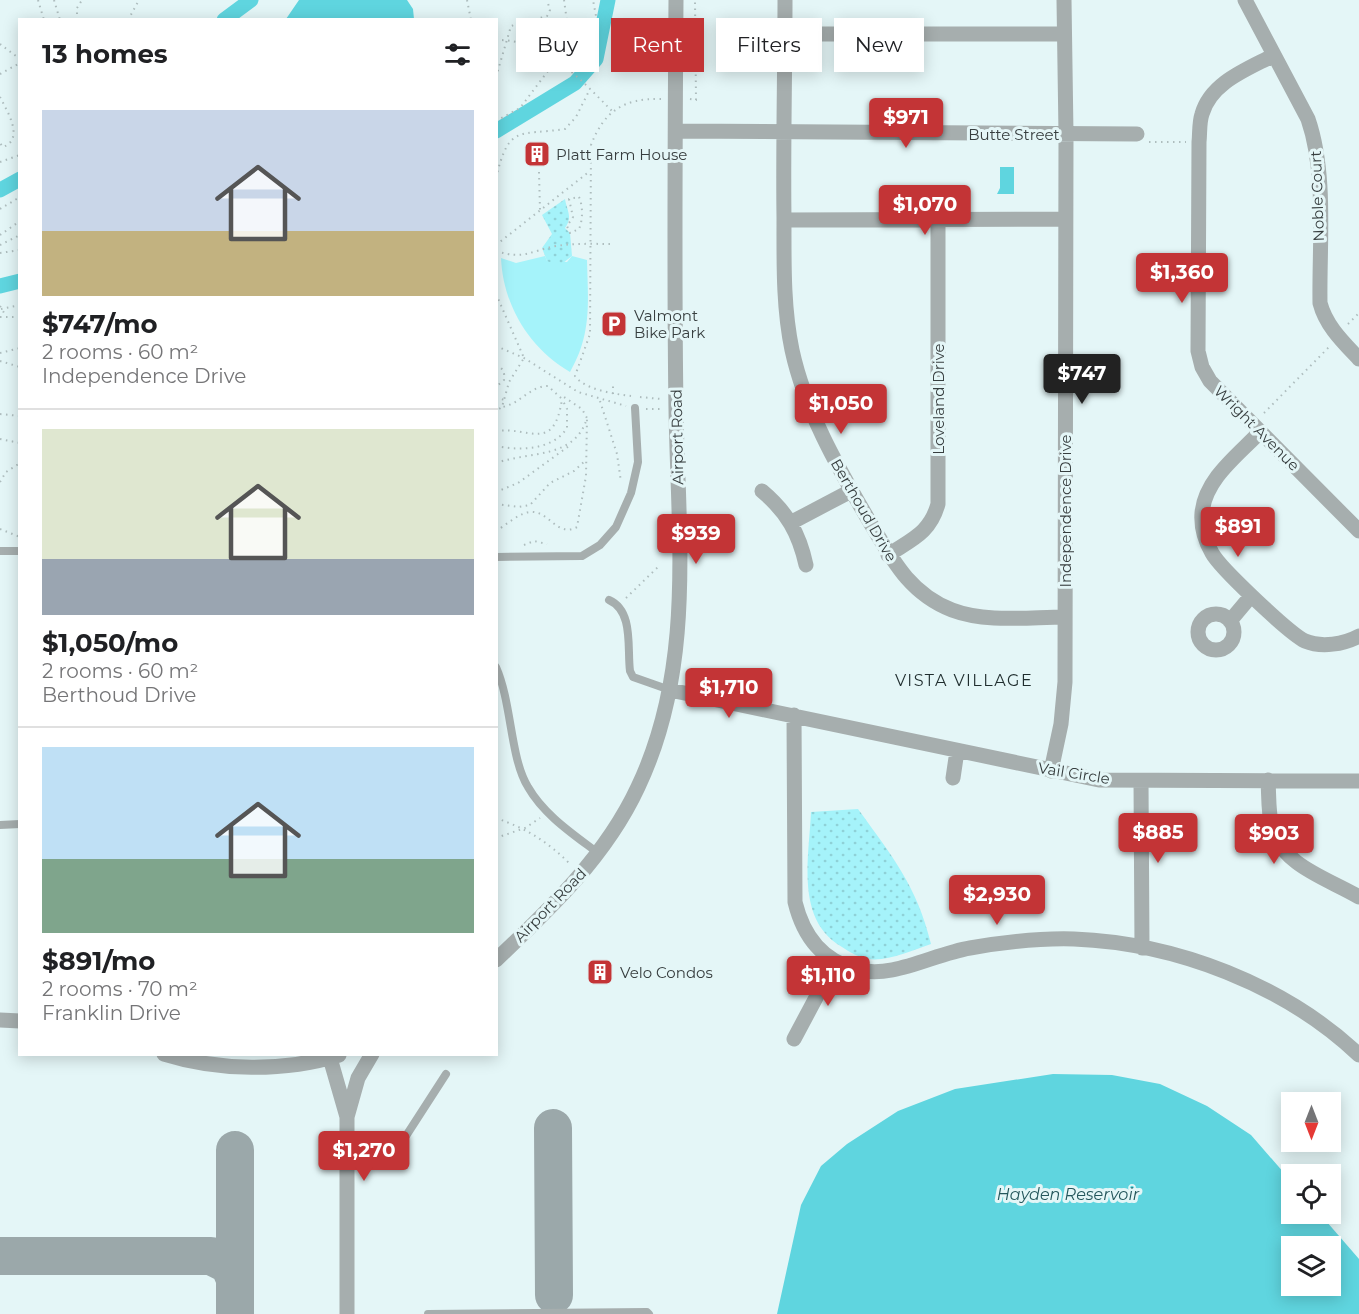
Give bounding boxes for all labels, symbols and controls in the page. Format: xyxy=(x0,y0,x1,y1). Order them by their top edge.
chip: Buy xyxy=(516,18,599,72)
chip: Rent xyxy=(611,18,704,72)
chip: Filters xyxy=(716,18,822,72)
chip: New xyxy=(834,18,924,72)
text: 13 homes xyxy=(42,38,168,70)
icon: filters xyxy=(441,38,474,71)
pin: $971 xyxy=(870,98,942,149)
text: $971 xyxy=(883,105,929,129)
street label: Butte Street xyxy=(968,125,1060,144)
building icon: Platt Farm House xyxy=(522,139,552,169)
place label: Platt Farm House xyxy=(556,145,687,164)
icon: home xyxy=(204,149,312,257)
street label: Noble Court xyxy=(1306,150,1328,242)
pin: $1,070 xyxy=(876,185,974,236)
text: $1,070 xyxy=(893,192,957,216)
pin: $1,360 xyxy=(1133,253,1231,304)
text: $1,360 xyxy=(1150,260,1214,284)
place label: Valmont Bike Park xyxy=(634,306,705,342)
text: $747/mo xyxy=(42,308,158,340)
parking icon: Valmont Bike Park xyxy=(599,309,629,339)
text: 2 rooms · 60 m² xyxy=(42,340,198,364)
street label: Loveland Drive xyxy=(929,343,948,455)
pin: $747 xyxy=(1046,354,1118,405)
text: $747 xyxy=(1057,361,1107,385)
text: Independence Drive xyxy=(42,364,246,388)
street label: Wright Avenue xyxy=(1210,381,1304,475)
pin: $1,050 xyxy=(792,384,890,435)
street label: Airport Road xyxy=(667,389,687,485)
text: $1,050 xyxy=(809,391,873,415)
street label: Independence Drive xyxy=(1056,434,1075,588)
street label: Berthoud Drive xyxy=(827,455,901,565)
icon: home xyxy=(204,468,312,576)
pin: $891 xyxy=(1202,507,1274,558)
pin: $939 xyxy=(660,514,732,565)
text: $891 xyxy=(1215,514,1261,538)
text: $939 xyxy=(671,521,721,545)
text: $1,050/mo xyxy=(42,627,178,659)
text: 2 rooms · 60 m² xyxy=(42,659,198,683)
pin: $1,710 xyxy=(680,668,778,719)
district label: VISTA VILLAGE xyxy=(895,671,1033,690)
text: $1,710 xyxy=(699,675,759,699)
text: Berthoud Drive xyxy=(42,683,196,707)
street label: Vail Circle xyxy=(1037,758,1111,788)
icon: home xyxy=(204,786,312,894)
pin: $885 xyxy=(1122,813,1194,864)
pin: $903 xyxy=(1238,814,1310,865)
text: $885 xyxy=(1132,820,1184,844)
text: $903 xyxy=(1249,821,1299,845)
street label: Airport Road xyxy=(510,864,590,946)
pin: $2,930 xyxy=(948,875,1046,926)
text: $2,930 xyxy=(963,882,1031,906)
text: $891/mo xyxy=(42,945,155,977)
pin: $1,110 xyxy=(779,956,877,1007)
building icon: Velo Condos xyxy=(585,957,615,987)
place label: Velo Condos xyxy=(620,963,713,982)
text: $1,110 xyxy=(801,963,855,987)
text: 2 rooms · 70 m² xyxy=(42,977,198,1001)
text: Franklin Drive xyxy=(42,1001,181,1025)
north arrow xyxy=(1281,1092,1341,1152)
map controls xyxy=(1281,1092,1341,1296)
pin: $1,270 xyxy=(315,1131,413,1182)
text: $1,270 xyxy=(332,1138,396,1162)
button: locate xyxy=(1281,1164,1341,1224)
water label: Hayden Reservoir xyxy=(997,1185,1140,1204)
button: layers xyxy=(1281,1236,1341,1296)

